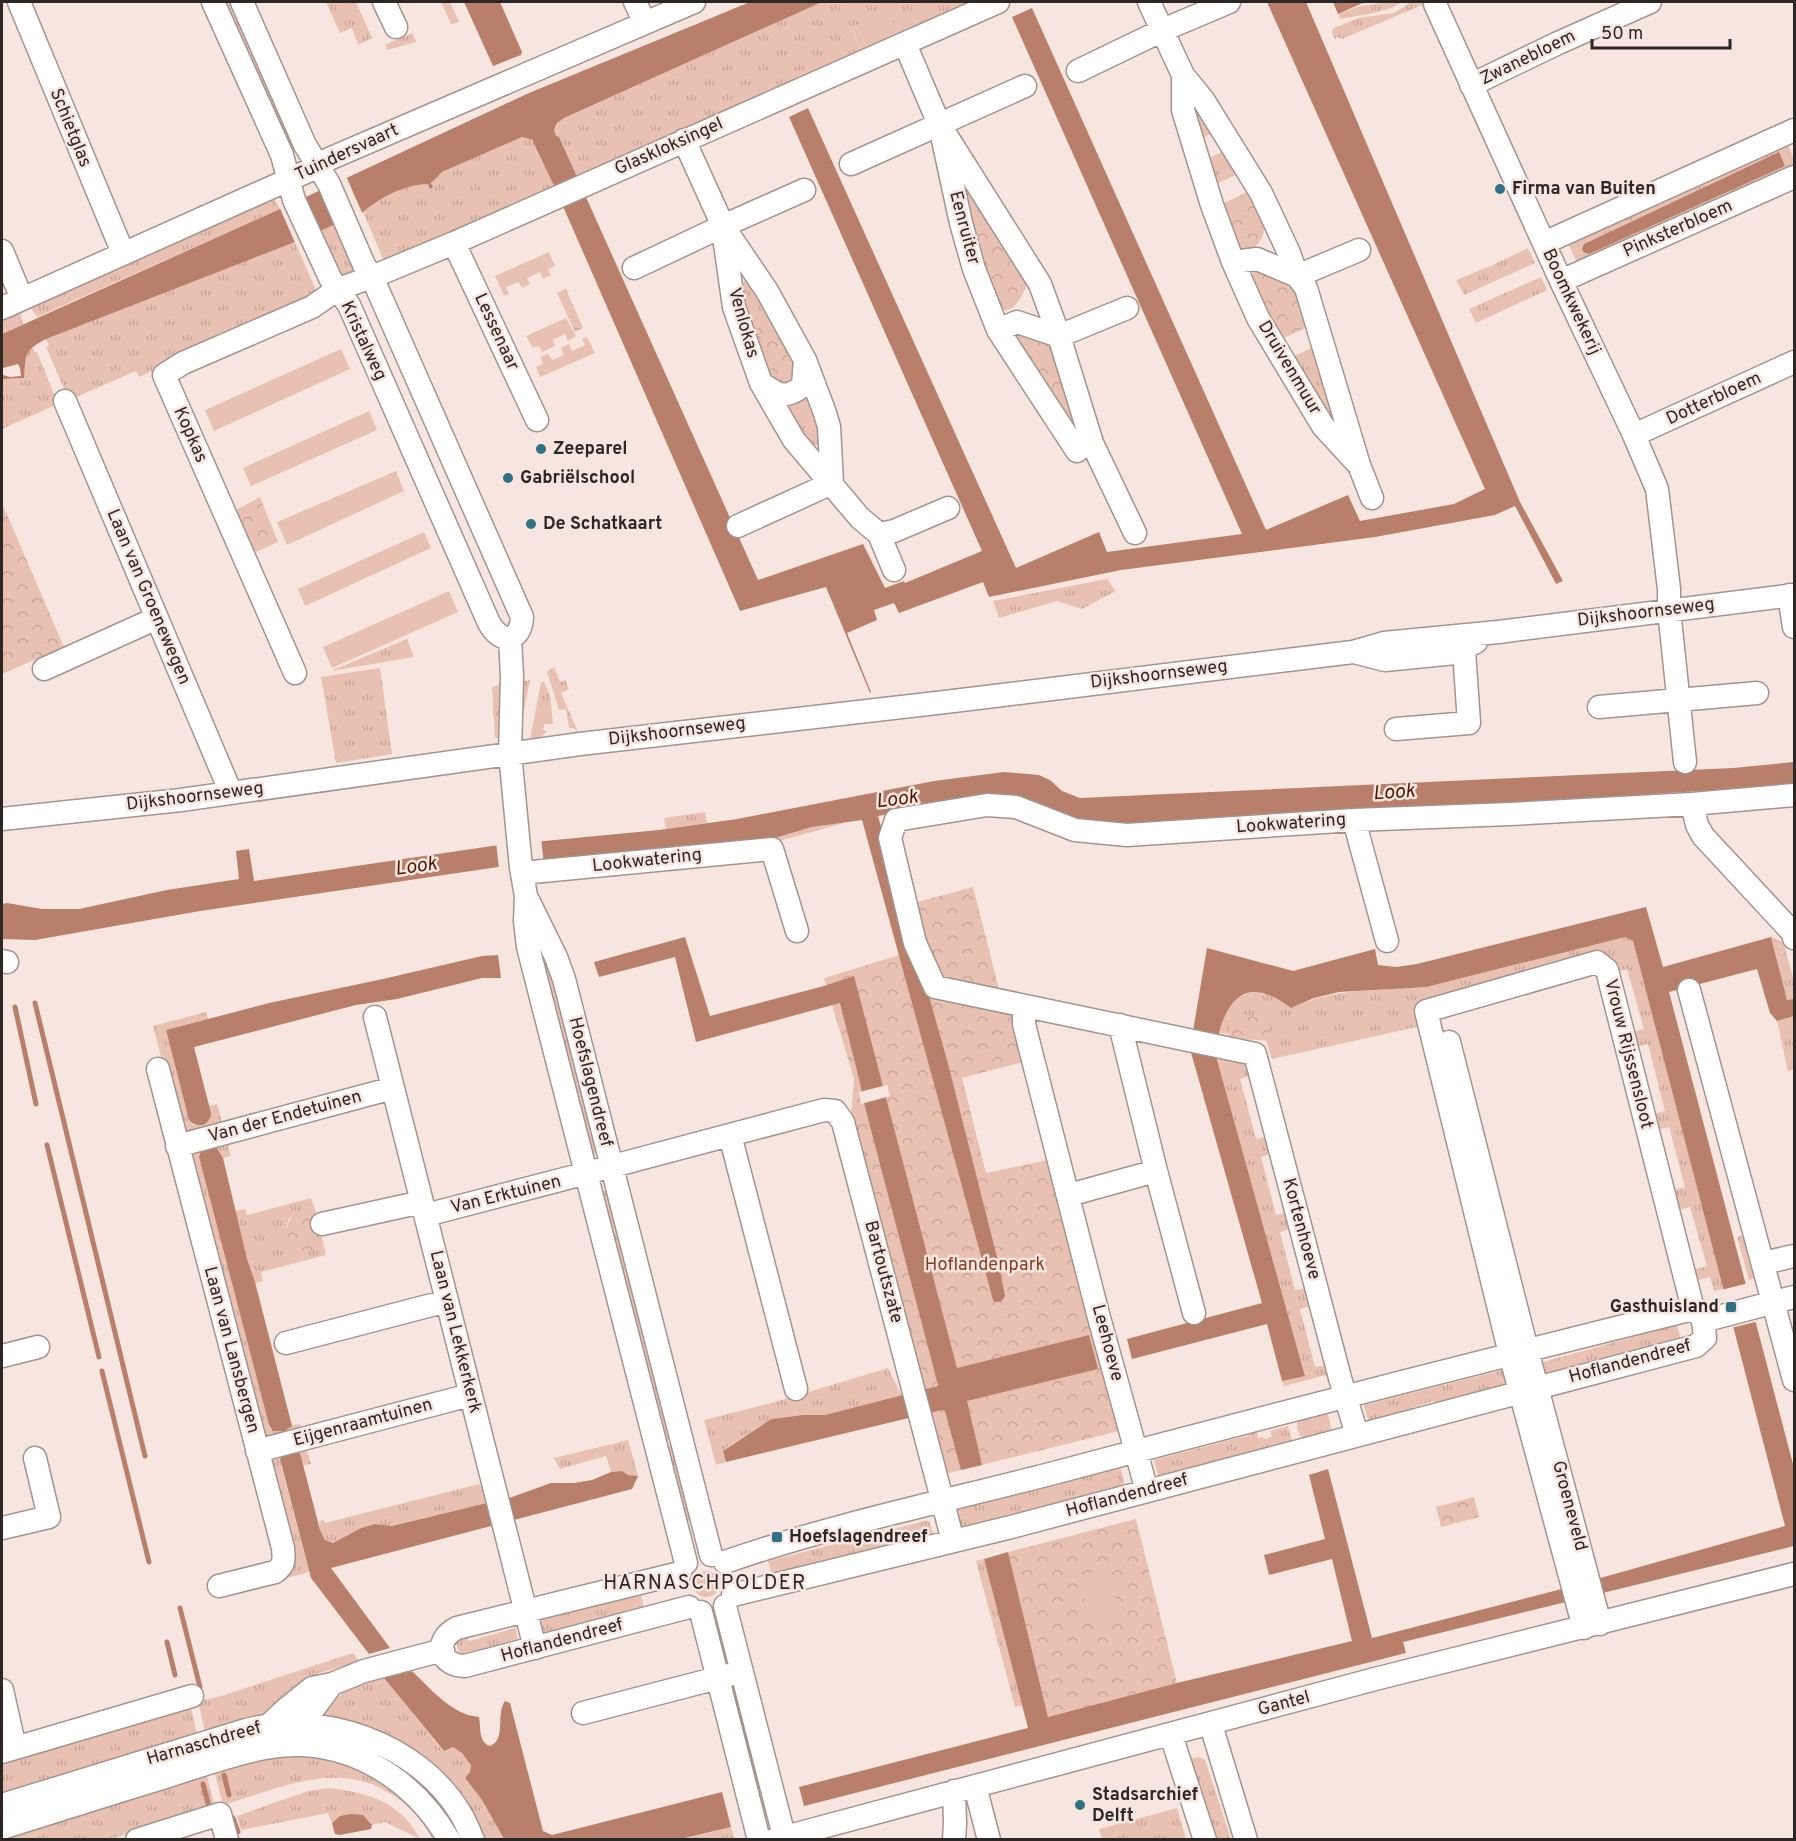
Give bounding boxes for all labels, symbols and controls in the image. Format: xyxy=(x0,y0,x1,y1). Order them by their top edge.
scale bar xyxy=(1592,12,1730,50)
text: 50 m xyxy=(1601,23,1643,46)
street label: Zwanebloem xyxy=(1476,25,1580,91)
street label: Schietglas xyxy=(44,85,96,171)
street label: Glaskloksingel xyxy=(611,113,727,181)
street label: Tuindersvaart xyxy=(291,119,403,187)
place label: Firma van Buiten xyxy=(1512,178,1656,201)
marker: Firma van Buiten xyxy=(1493,182,1507,196)
street label: Eenruiter xyxy=(943,189,985,267)
street label: Pinksterbloem xyxy=(1620,195,1736,263)
street label: Boomkwekerij xyxy=(1536,245,1606,359)
street label: Venlokas xyxy=(722,285,764,361)
street label: Lessenaar xyxy=(468,290,524,374)
street label: Kristalweg xyxy=(335,297,391,385)
street label: Druivenmuur xyxy=(1252,317,1326,419)
street label: Dotterbloem xyxy=(1663,367,1765,431)
street label: Kopkas xyxy=(168,404,212,466)
place label: Zeeparel xyxy=(553,438,628,461)
marker: Zeeparel xyxy=(534,442,548,456)
place label: Gabriëlschool xyxy=(520,467,635,490)
marker: Gabriëlschool xyxy=(501,471,515,485)
street label: Laan van Groenewegen xyxy=(101,506,195,688)
place label: De Schatkaart xyxy=(543,513,662,536)
marker: De Schatkaart xyxy=(524,517,538,531)
street label: Dijkshoornseweg xyxy=(1576,593,1716,633)
street label: Dijkshoornseweg xyxy=(1089,655,1229,695)
street label: Dijkshoornseweg xyxy=(607,712,747,752)
street label: Dijkshoornseweg xyxy=(125,777,265,817)
water label: Look xyxy=(1372,778,1417,807)
water label: Look xyxy=(874,784,920,815)
street label: Lookwatering xyxy=(1235,809,1347,839)
street label: Lookwatering xyxy=(591,844,703,878)
water label: Look xyxy=(393,851,440,883)
street label: Vrouw Rijssensloot xyxy=(1598,977,1658,1131)
street label: Hoefslagendreef xyxy=(563,1015,617,1149)
street label: Van der Endetuinen xyxy=(206,1085,364,1149)
street label: Van Erktuinen xyxy=(448,1170,564,1220)
street label: Kortenhoeve xyxy=(1276,1176,1326,1282)
street label: Bartoutszate xyxy=(858,1218,908,1326)
street label: Laan van Lekkerkerk xyxy=(424,1248,486,1416)
park label: Hoflandenpark xyxy=(925,1254,1045,1277)
street label: Laan van Lansbergen xyxy=(198,1264,264,1436)
place label: Gasthuisland xyxy=(1610,1296,1719,1319)
marker: Gasthuisland xyxy=(1724,1300,1738,1314)
street label: Leehoeve xyxy=(1086,1302,1128,1384)
street label: Hoflandendreef xyxy=(1566,1335,1694,1389)
street label: Eijgenraamtuinen xyxy=(291,1393,435,1453)
street label: Groeneveld xyxy=(1546,1458,1592,1554)
street label: Hoflandendreef xyxy=(1063,1469,1191,1523)
place label: Hoefslagendreef xyxy=(789,1526,928,1549)
marker: Hoefslagendreef xyxy=(770,1530,784,1544)
district label: HARNASCHPOLDER xyxy=(603,1571,807,1597)
street label: Hoflandendreef xyxy=(498,1614,626,1668)
street label: Gantel xyxy=(1255,1686,1313,1722)
street label: Harnaschdreef xyxy=(144,1717,264,1771)
place label: Stadsarchief Delft xyxy=(1092,1784,1198,1828)
marker: Stadsarchief Delft xyxy=(1073,1798,1087,1812)

